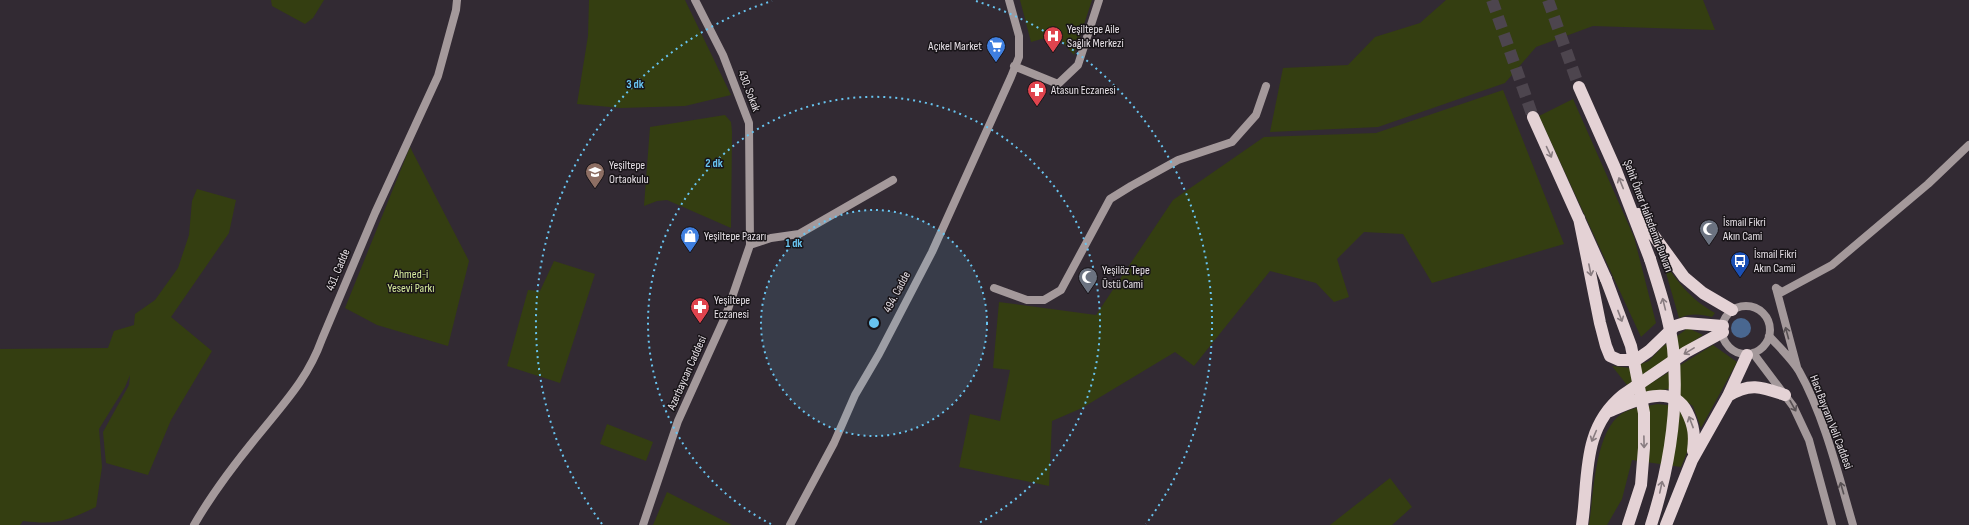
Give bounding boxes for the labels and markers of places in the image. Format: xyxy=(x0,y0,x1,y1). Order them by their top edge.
place label: Yeşiltepe Aile Sağlık Merkezi xyxy=(1067,22,1124,51)
hospital icon: Yeşiltepe Aile Sağlık Merkezi xyxy=(1042,25,1064,53)
supermarket icon: Açıkel Market xyxy=(985,35,1007,63)
place label: Açıkel Market xyxy=(927,39,982,54)
pharmacy icon: Atasun Eczanesi xyxy=(1026,79,1048,107)
place label: Atasun Eczanesi xyxy=(1050,83,1116,98)
place label: Yeşiltepe Ortaokulu xyxy=(609,158,649,187)
school or university icon: Yeşiltepe Ortaokulu xyxy=(584,161,606,189)
place label: İsmail Fikri Akın Cami xyxy=(1722,215,1766,244)
mosque icon: İsmail Fikri Akın Cami xyxy=(1698,218,1720,246)
shop icon: Yeşiltepe Pazarı xyxy=(679,225,701,253)
place label: Yeşiltepe Pazarı xyxy=(704,229,766,244)
place label: İsmail Fikri Akın Camii xyxy=(1753,247,1797,276)
bus stop icon: İsmail Fikri Akın Camii xyxy=(1729,250,1751,278)
place label: Yeşilöz Tepe Üstü Cami xyxy=(1102,263,1150,292)
mosque icon: Yeşilöz Tepe Üstü Cami xyxy=(1077,266,1099,294)
place label: Yeşiltepe Eczanesi xyxy=(714,293,750,322)
pharmacy icon: Yeşiltepe Eczanesi xyxy=(689,296,711,324)
centre of rings xyxy=(867,316,881,330)

